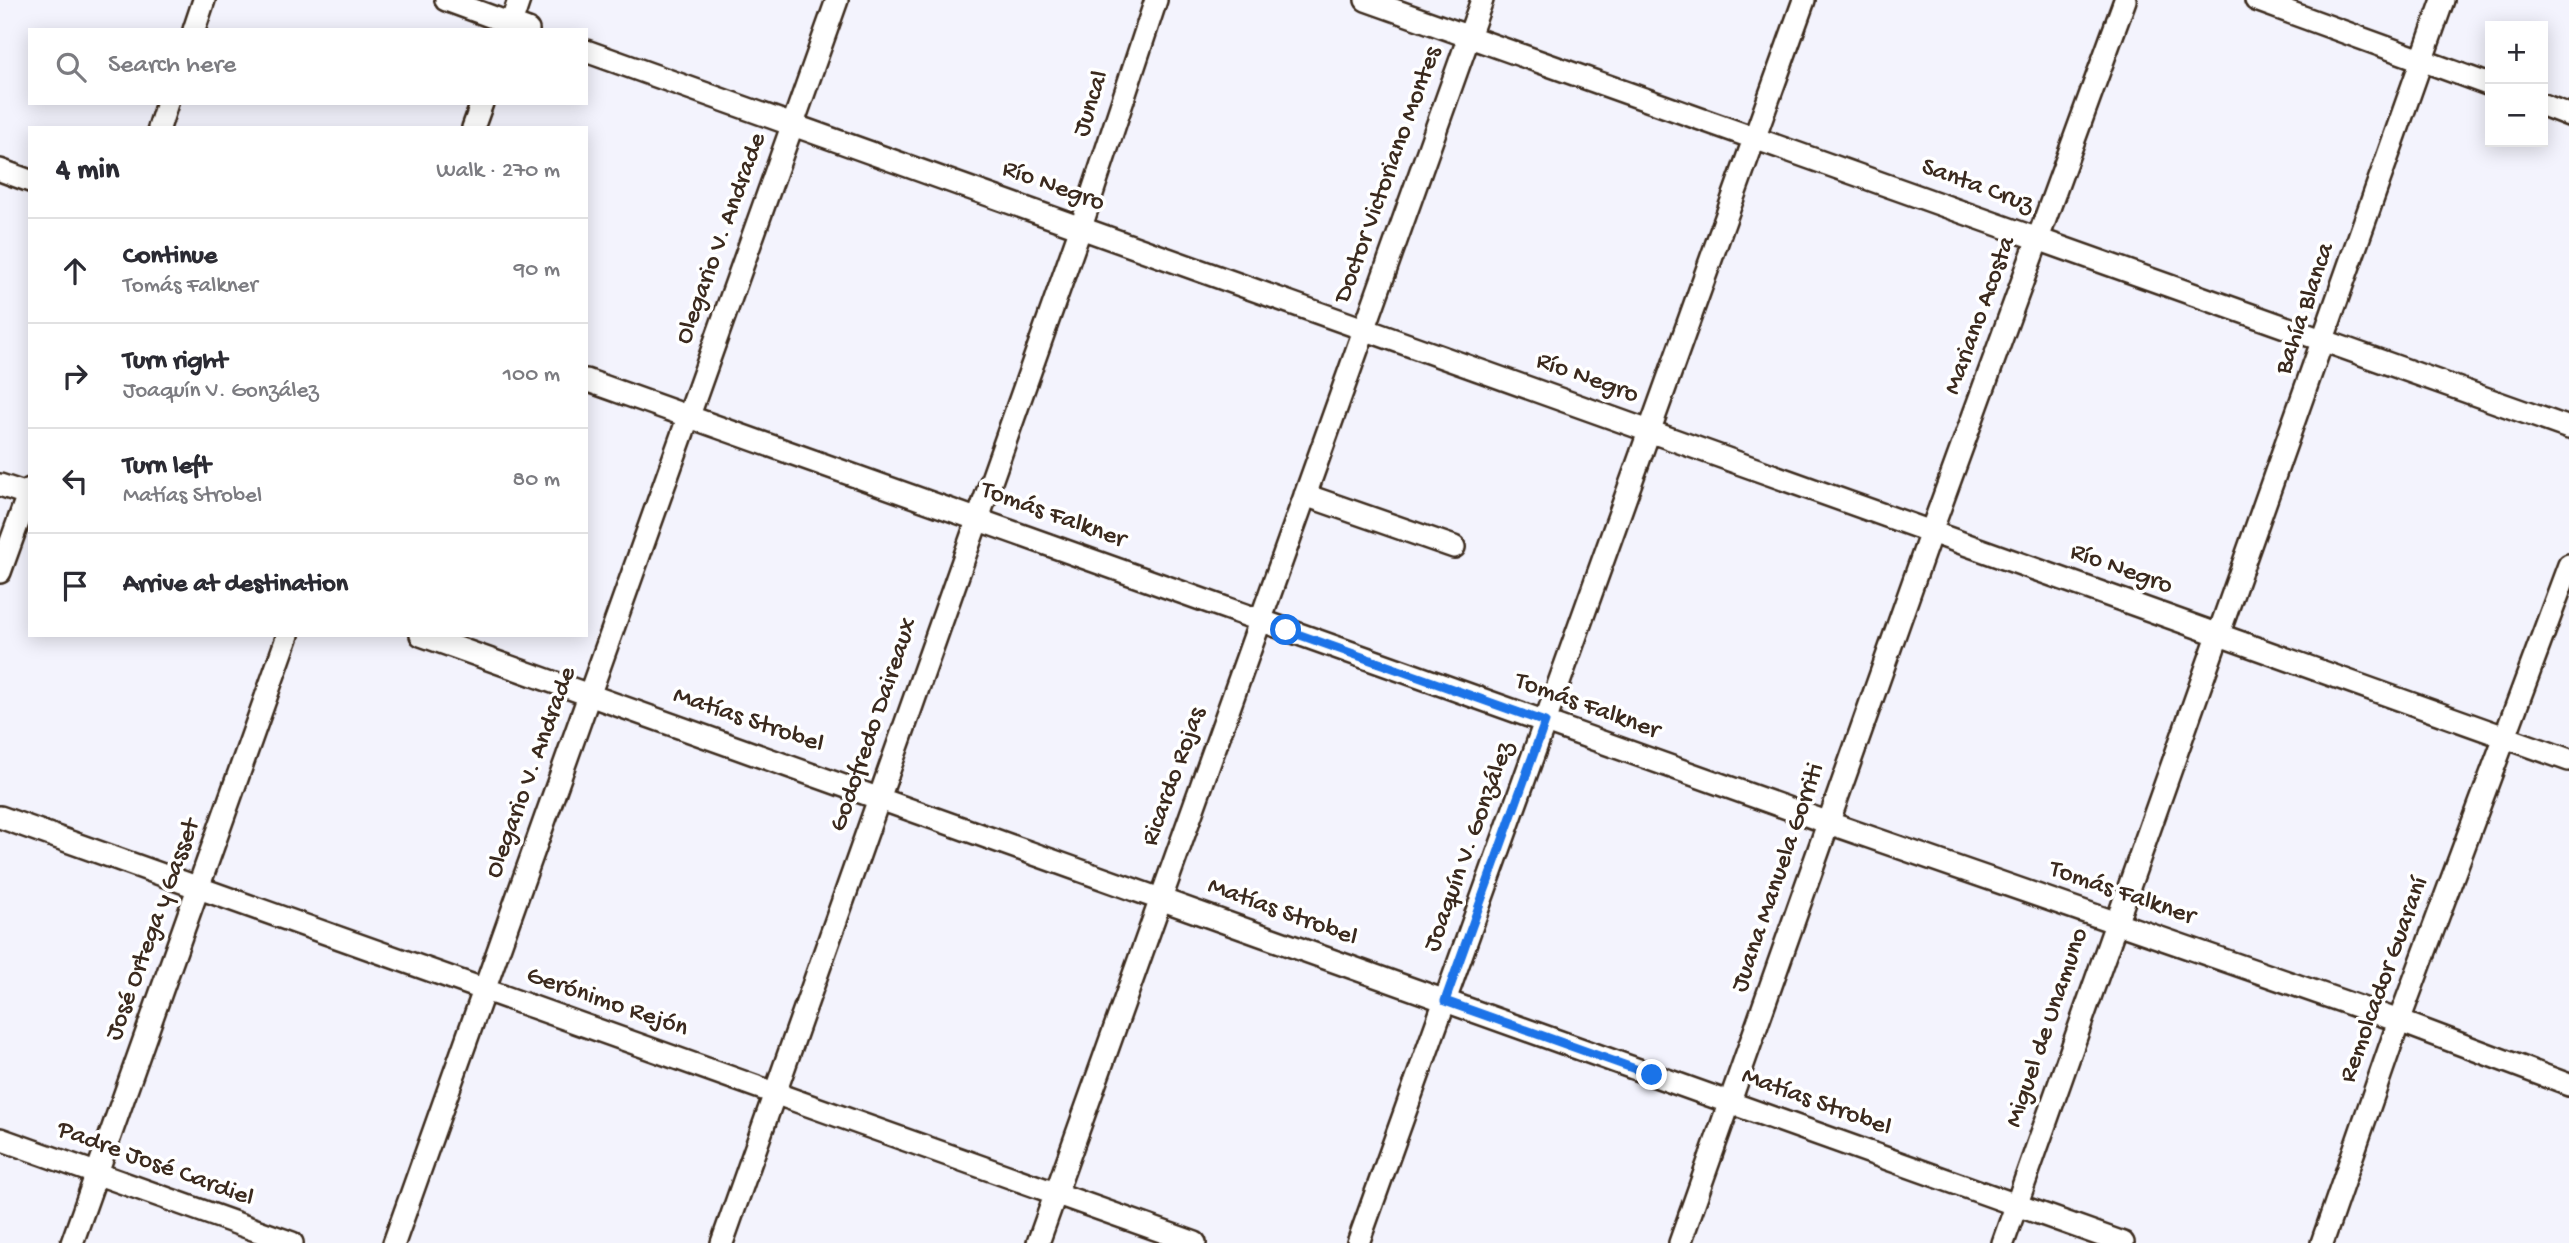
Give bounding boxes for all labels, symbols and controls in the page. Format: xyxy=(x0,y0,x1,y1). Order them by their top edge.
map controls xyxy=(2485,21,2548,147)
button: + xyxy=(2485,21,2548,84)
search box xyxy=(28,28,588,105)
street label: Doctor Victoriano Montes xyxy=(1327,41,1450,309)
icon: search xyxy=(52,48,90,86)
text: Search here xyxy=(108,51,236,82)
street label: Juncal xyxy=(1067,67,1117,141)
button: − xyxy=(2485,84,2548,147)
street label: Olegario V. Andrade xyxy=(669,129,775,349)
street label: Santa Cruz xyxy=(1917,152,2039,222)
text: 4 min xyxy=(56,154,119,189)
street label: Río Negro xyxy=(998,154,1108,220)
text: Walk · 270 m xyxy=(436,158,560,185)
street label: Mariano Acosta xyxy=(1938,231,2024,399)
street label: Bahía Blanca xyxy=(2269,238,2343,380)
text: Continue xyxy=(123,242,217,273)
icon: ahead xyxy=(56,252,94,290)
text: 90 m xyxy=(514,257,560,284)
text: Tomás Falkner xyxy=(123,273,258,300)
street label: Río Negro xyxy=(1532,346,1642,412)
text: Turn right xyxy=(123,347,227,378)
icon: right xyxy=(56,357,94,395)
text: 100 m xyxy=(503,362,560,389)
text: Joaquín V. González xyxy=(123,378,319,405)
text: Turn left xyxy=(123,452,211,483)
icon: left xyxy=(56,462,94,500)
text: 80 m xyxy=(513,467,560,494)
street label: Tomás Falkner xyxy=(974,475,1132,558)
text: Matías Strobel xyxy=(123,483,262,510)
street label: Río Negro xyxy=(2066,537,2176,603)
icon: arrive xyxy=(56,567,94,605)
text: Arrive at destination xyxy=(123,570,348,601)
street label: Godofredo Daireaux xyxy=(824,614,926,836)
route start xyxy=(1270,614,1301,645)
street label: Olegario V. Andrade xyxy=(479,663,585,883)
street label: Tomás Falkner xyxy=(1508,666,1666,749)
street label: Matías Strobel xyxy=(669,681,827,761)
street label: Ricardo Rojas xyxy=(1136,702,1215,851)
street label: Joaquín V. González xyxy=(1418,736,1523,956)
street label: Juana Manuela Gorriti xyxy=(1725,759,1833,997)
street label: José Ortega y Gasset xyxy=(99,813,209,1045)
street label: Tomás Falkner xyxy=(2043,854,2202,934)
street label: Matías Strobel xyxy=(1203,872,1361,954)
street label: Remolcador Guaraní xyxy=(2333,872,2437,1087)
street label: Miguel de Unamuno xyxy=(1999,924,2097,1132)
street label: Gerónimo Rejón xyxy=(522,961,693,1045)
route end xyxy=(1636,1059,1667,1090)
street label: Matías Strobel xyxy=(1737,1062,1895,1144)
street label: Padre José Cardiel xyxy=(52,1115,258,1215)

